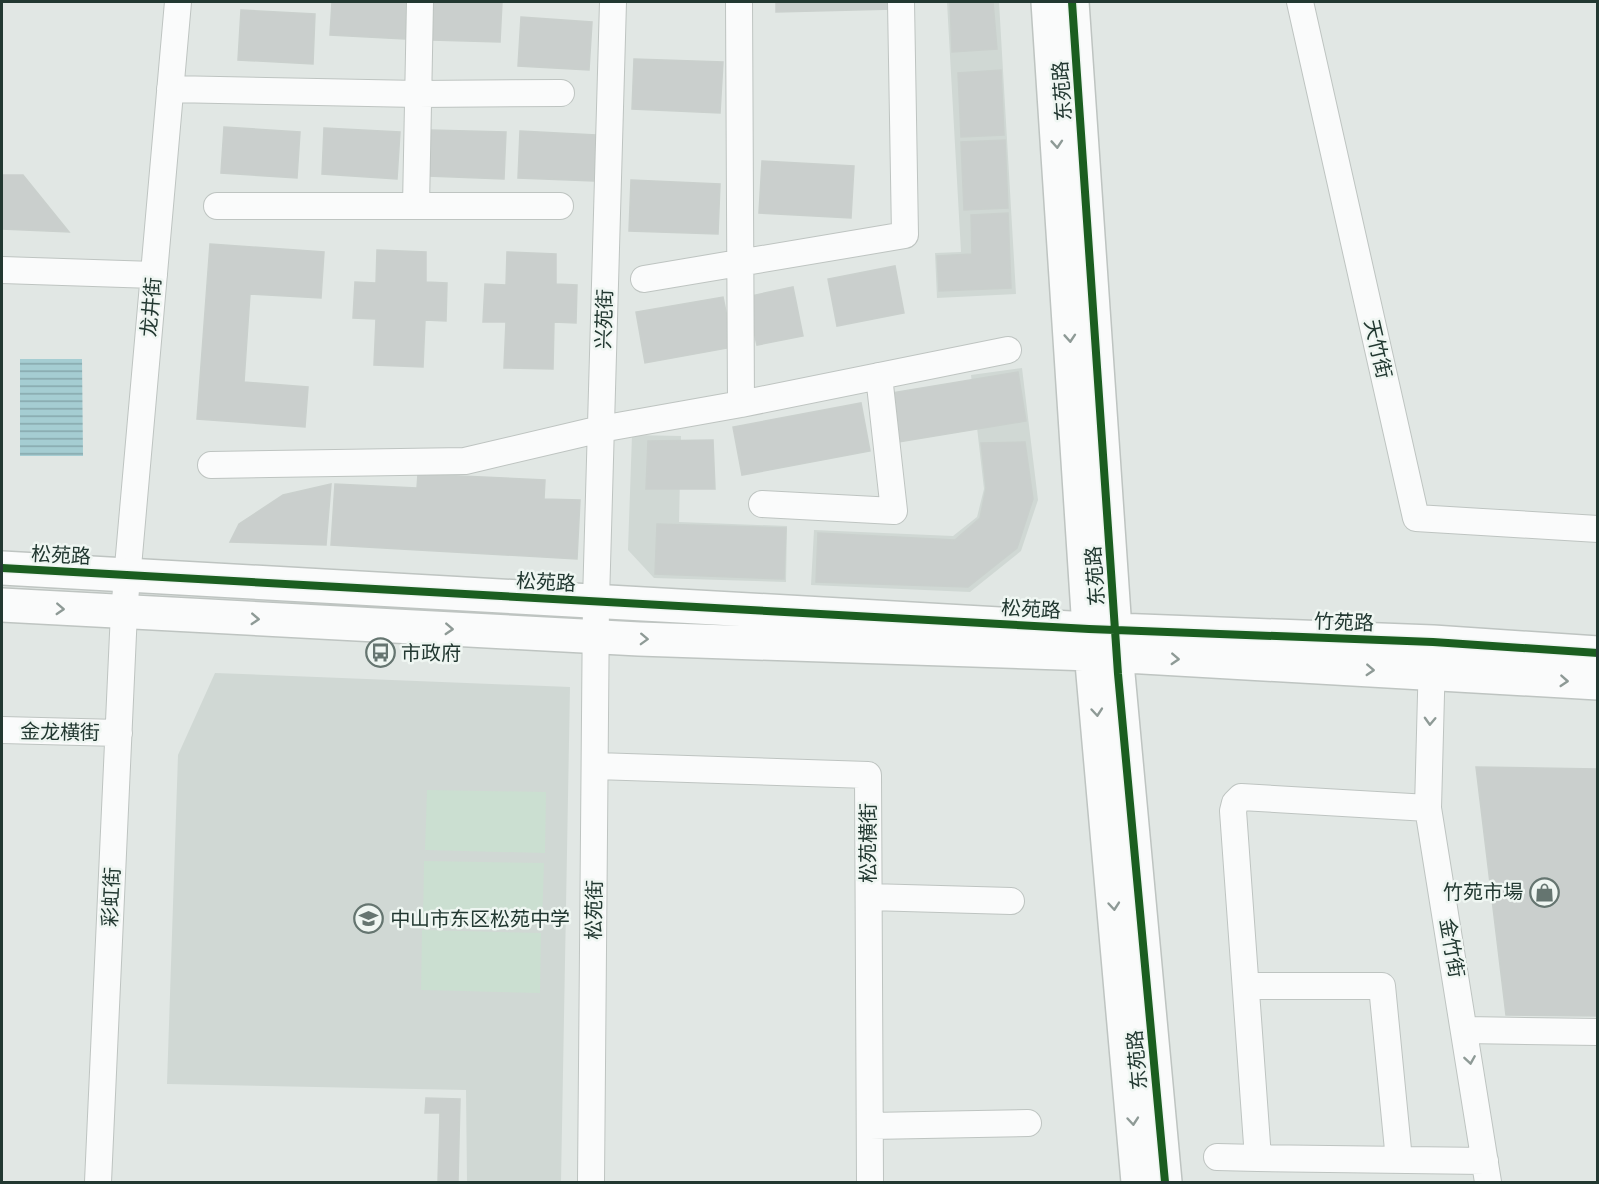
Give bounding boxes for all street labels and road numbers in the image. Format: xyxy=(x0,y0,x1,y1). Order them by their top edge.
street label: 东苑路 xyxy=(1047,60,1077,122)
street label: 龙井街 xyxy=(135,276,167,338)
street label: 兴苑街 xyxy=(590,289,618,349)
street label: 天竹街 xyxy=(1359,317,1397,381)
street label: 松苑路 xyxy=(30,540,92,570)
street label: 东苑路 xyxy=(1080,545,1110,607)
street label: 松苑路 xyxy=(515,567,577,597)
street label: 松苑路 xyxy=(1000,594,1062,624)
street label: 竹苑路 xyxy=(1314,608,1374,636)
street label: 金龙横街 xyxy=(20,718,100,746)
street label: 松苑横街 xyxy=(855,803,881,883)
street label: 彩虹街 xyxy=(96,866,126,928)
street label: 松苑街 xyxy=(580,880,608,940)
street label: 金竹街 xyxy=(1434,916,1470,980)
street label: 东苑路 xyxy=(1121,1029,1153,1091)

